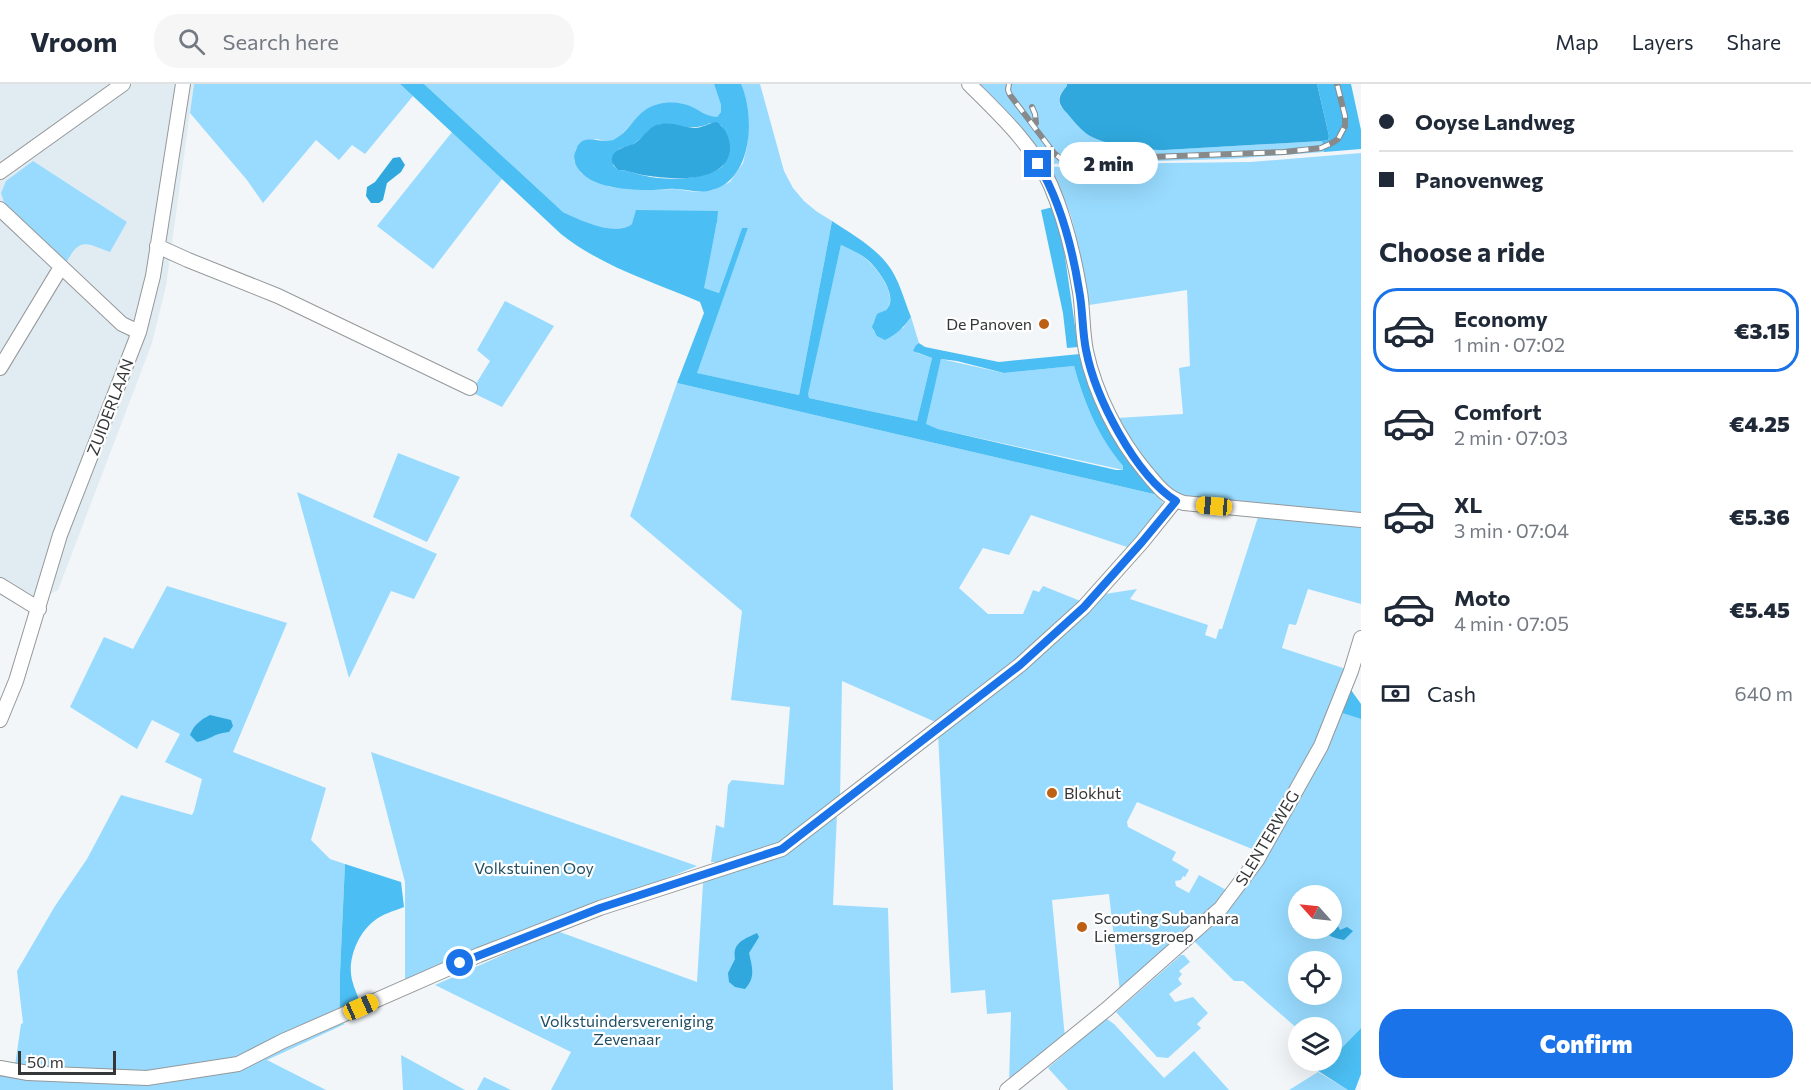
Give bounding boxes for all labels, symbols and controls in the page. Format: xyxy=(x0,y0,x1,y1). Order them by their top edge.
search box xyxy=(154,14,574,68)
text: Vroom xyxy=(30,24,118,58)
icon: search xyxy=(175,25,208,58)
text: Search here xyxy=(223,28,339,55)
text: Map xyxy=(1555,29,1599,54)
text: Layers xyxy=(1632,29,1694,54)
text: Share xyxy=(1727,29,1781,54)
text: Ooyse Landweg xyxy=(1415,108,1575,135)
callout: 2 min xyxy=(1059,143,1158,185)
route end xyxy=(1024,150,1051,177)
text: 2 min xyxy=(1083,151,1134,175)
text: Panovenweg xyxy=(1415,166,1543,193)
text: Choose a ride xyxy=(1379,235,1545,268)
icon: car xyxy=(1382,303,1436,357)
text: Economy xyxy=(1454,305,1548,332)
place label: De Panoven xyxy=(946,314,1032,333)
marker: De Panoven xyxy=(1037,317,1051,331)
text: €3.15 xyxy=(1734,317,1790,344)
text: 1 min · 07:02 xyxy=(1454,332,1565,356)
street label: ZUIDERLAAN xyxy=(82,356,137,458)
icon: car xyxy=(1382,396,1436,450)
text: Comfort xyxy=(1454,398,1542,425)
text: €4.25 xyxy=(1729,410,1790,437)
text: 2 min · 07:03 xyxy=(1454,425,1568,449)
icon: car xyxy=(1382,489,1436,543)
text: XL xyxy=(1454,491,1482,518)
car xyxy=(1195,495,1233,517)
text: €5.36 xyxy=(1729,503,1790,530)
text: 3 min · 07:04 xyxy=(1454,518,1569,542)
icon: car xyxy=(1382,582,1436,636)
text: Moto xyxy=(1454,584,1510,611)
text: €5.45 xyxy=(1729,596,1790,623)
text: 4 min · 07:05 xyxy=(1454,611,1569,635)
icon: cash xyxy=(1379,677,1412,710)
text: Cash xyxy=(1427,680,1476,707)
text: 640 m xyxy=(1735,681,1793,705)
place label: Blokhut xyxy=(1064,783,1122,802)
marker: Blokhut xyxy=(1045,786,1059,800)
street label: SLENTERWEG xyxy=(1231,787,1302,889)
park label: Volkstuinen Ooy xyxy=(474,858,594,877)
north arrow xyxy=(1288,885,1342,939)
map controls xyxy=(1288,885,1342,1071)
place label: Scouting Subanhara Liemersgroep xyxy=(1094,908,1239,945)
marker: Scouting Subanhara Liemersgroep xyxy=(1075,920,1089,934)
route start xyxy=(446,949,473,976)
button: locate xyxy=(1288,951,1342,1005)
car xyxy=(341,991,381,1023)
button: Confirm xyxy=(1379,1009,1793,1078)
park label: Volkstuindersvereniging Zevenaar xyxy=(540,1011,714,1048)
button: layers xyxy=(1288,1017,1342,1071)
scale bar xyxy=(18,1048,116,1076)
text: 50 m xyxy=(27,1052,64,1071)

